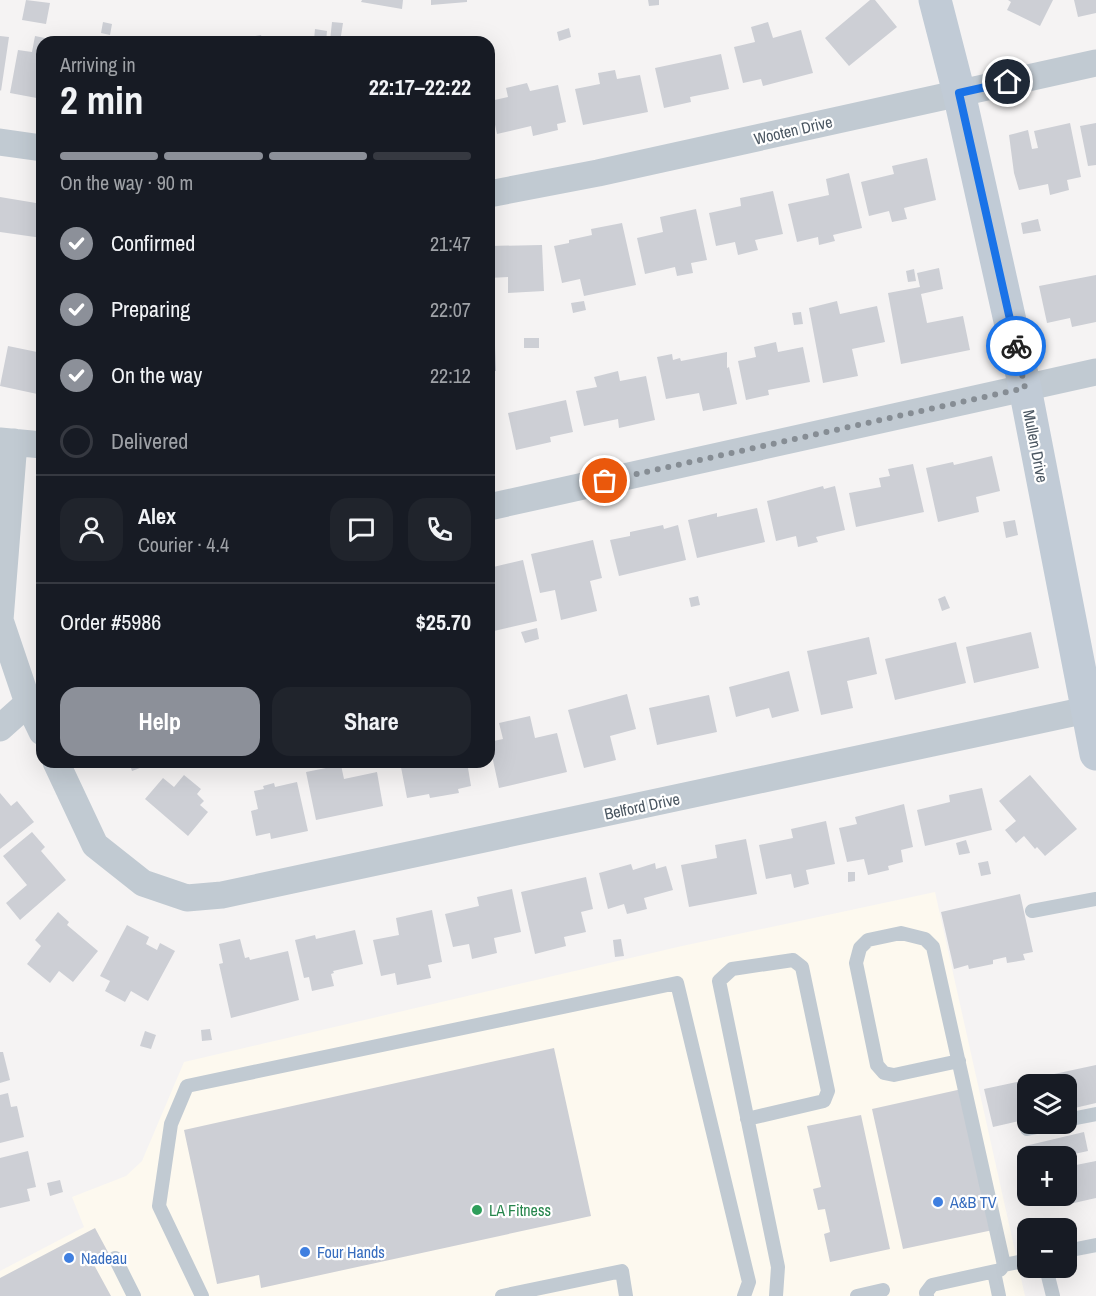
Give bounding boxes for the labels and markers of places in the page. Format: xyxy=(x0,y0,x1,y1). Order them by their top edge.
pin xyxy=(982,56,1033,107)
pin xyxy=(579,455,630,506)
place label: A&B TV xyxy=(949,1191,997,1213)
marker: A&B TV xyxy=(931,1195,945,1209)
place label: LA Fitness xyxy=(489,1199,551,1221)
marker: LA Fitness xyxy=(470,1203,484,1217)
place label: Four Hands xyxy=(317,1241,385,1263)
marker: Four Hands xyxy=(298,1245,312,1259)
place label: Nadeau xyxy=(81,1247,127,1269)
marker: Nadeau xyxy=(62,1251,76,1265)

